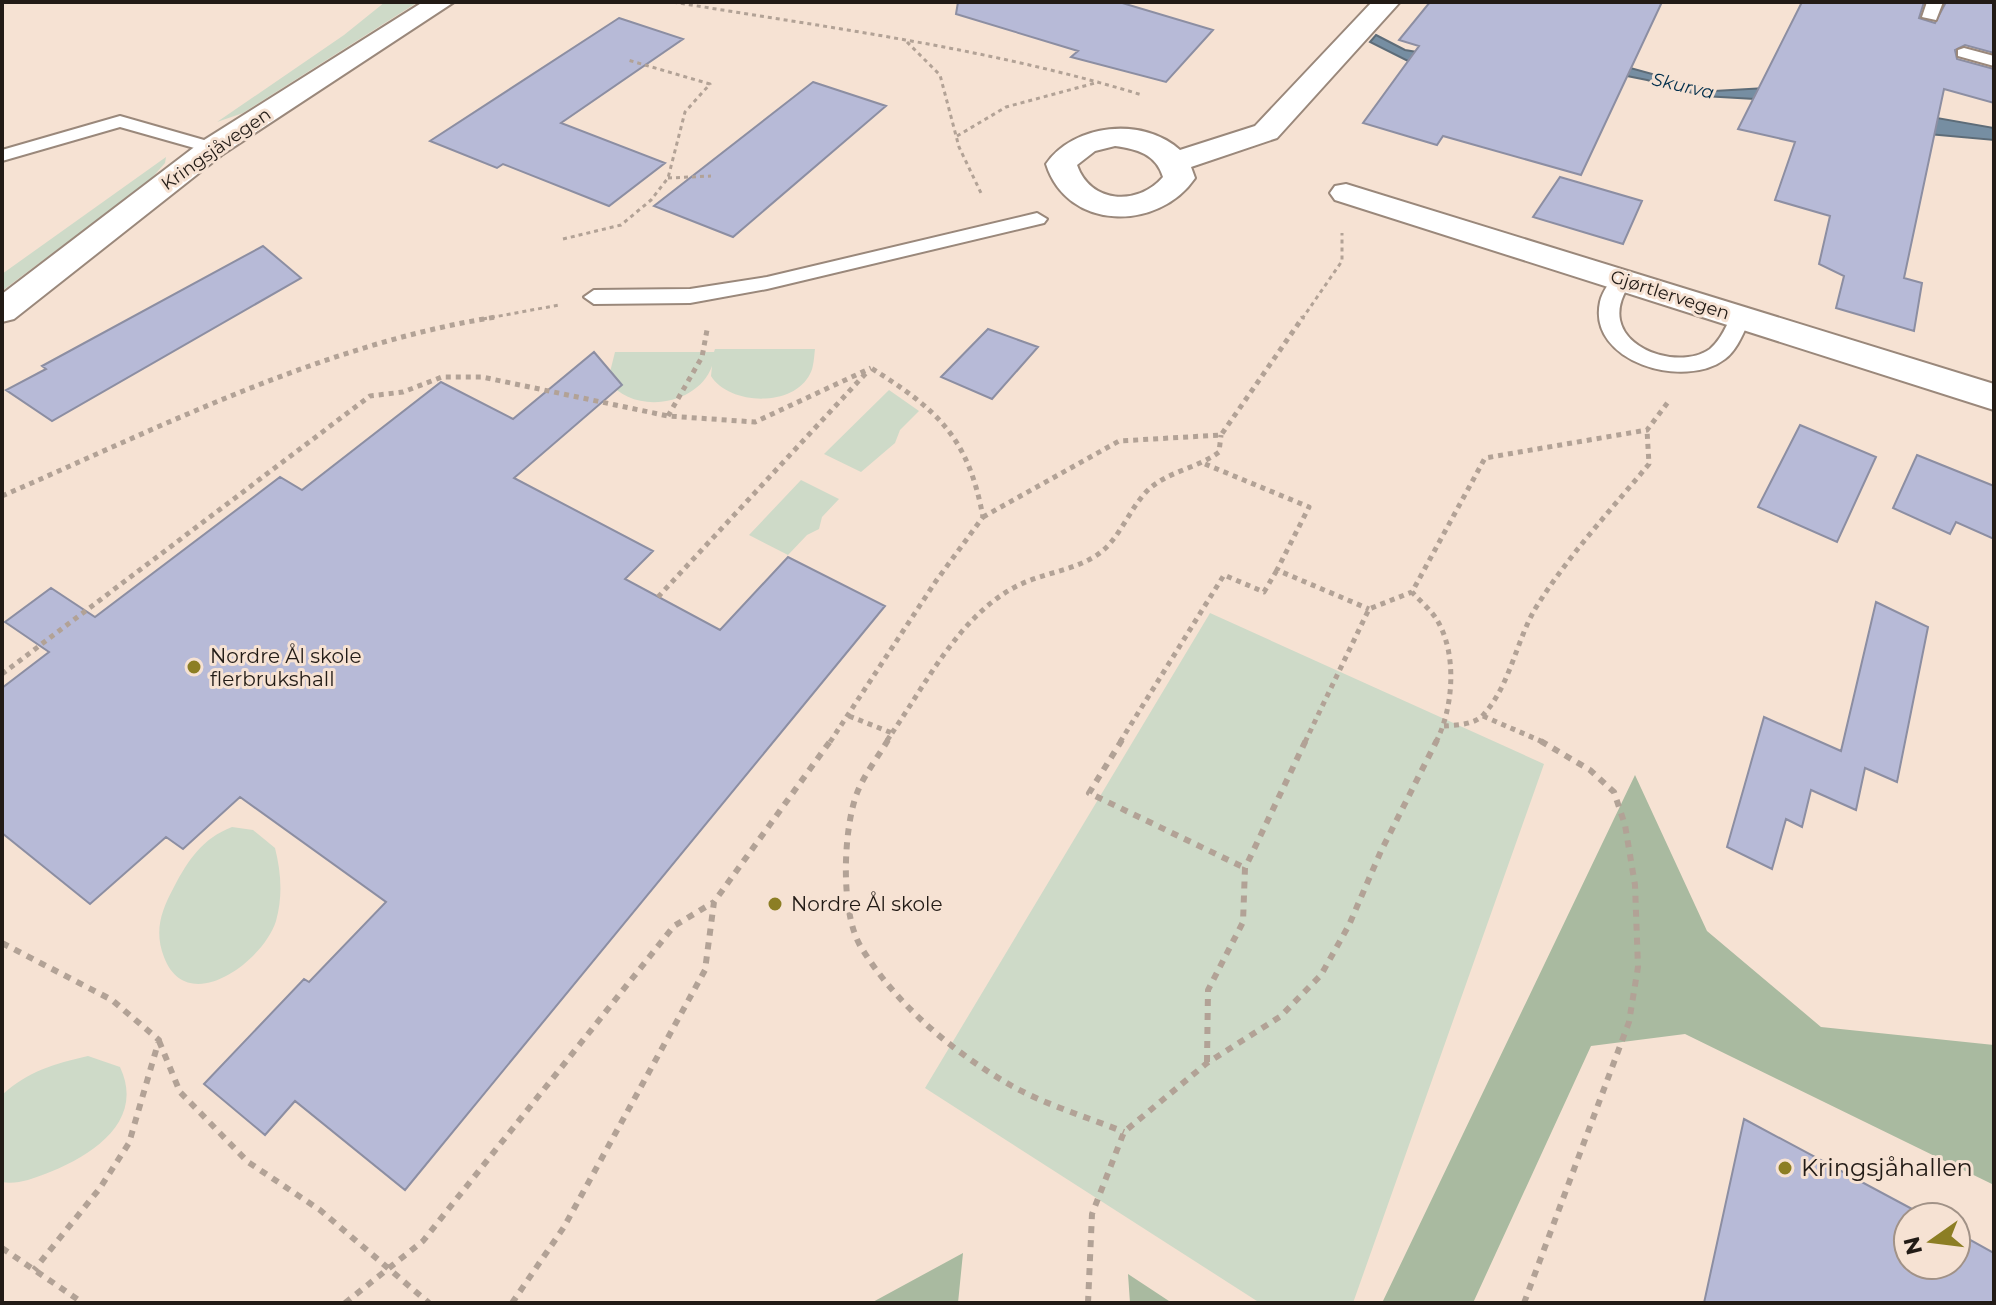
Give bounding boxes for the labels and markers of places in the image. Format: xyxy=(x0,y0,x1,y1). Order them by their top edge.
place label: Nordre Ål skole flerbrukshall xyxy=(210,643,361,691)
marker: Nordre Ål skole flerbrukshall xyxy=(185,658,203,676)
place label: Nordre Ål skole xyxy=(791,891,942,916)
marker: Nordre Ål skole xyxy=(766,895,784,913)
place label: Kringsjåhallen xyxy=(1801,1153,1973,1182)
marker: Kringsjåhallen xyxy=(1776,1159,1794,1177)

